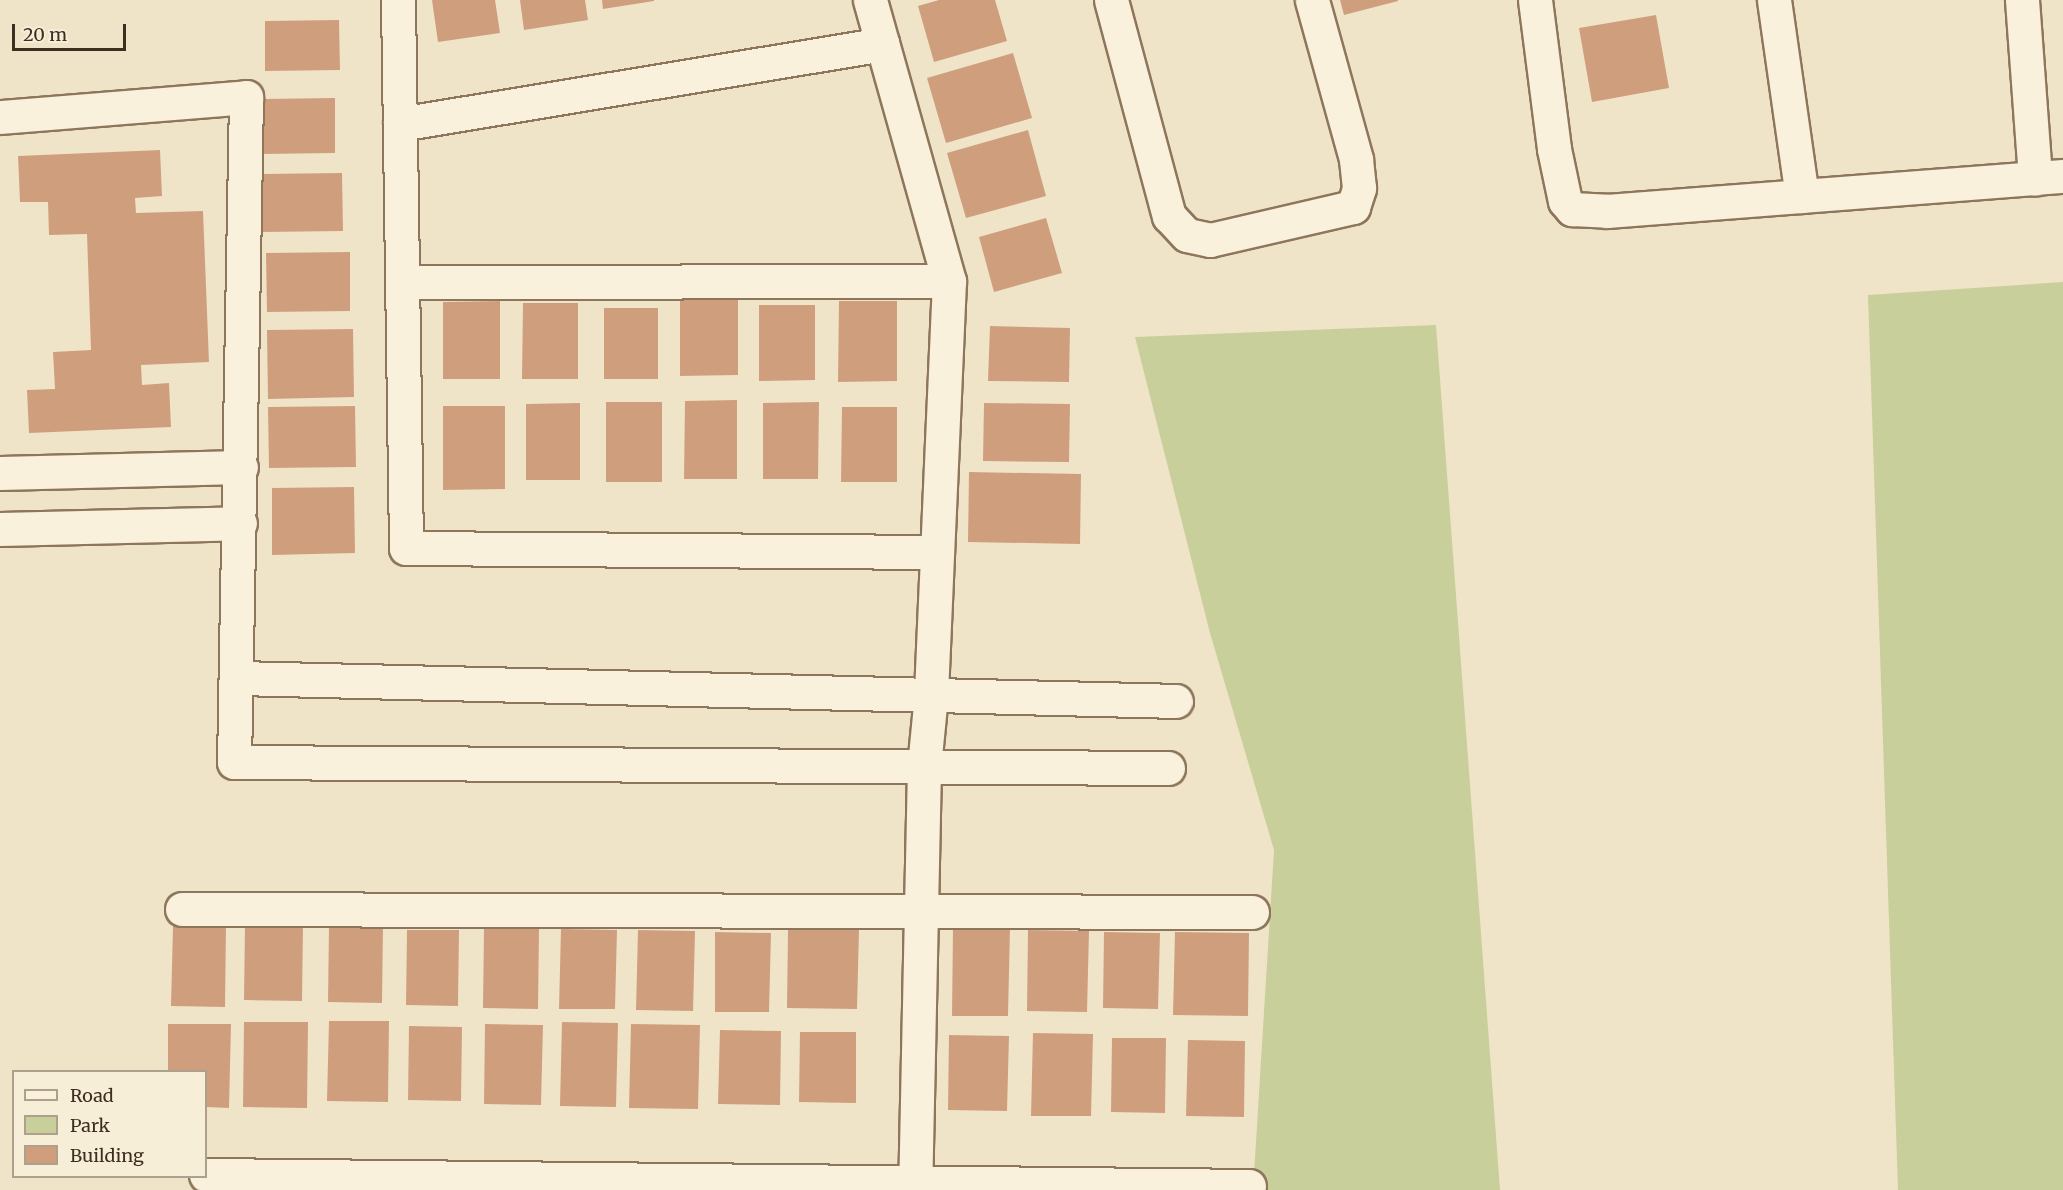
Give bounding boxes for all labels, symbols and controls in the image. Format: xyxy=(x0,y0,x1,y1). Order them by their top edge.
scale bar xyxy=(15,12,129,50)
text: 20 m xyxy=(23,23,67,46)
legend xyxy=(12,1070,207,1178)
text: Road xyxy=(70,1084,114,1107)
text: Park xyxy=(70,1114,110,1137)
text: Building xyxy=(70,1144,144,1167)

